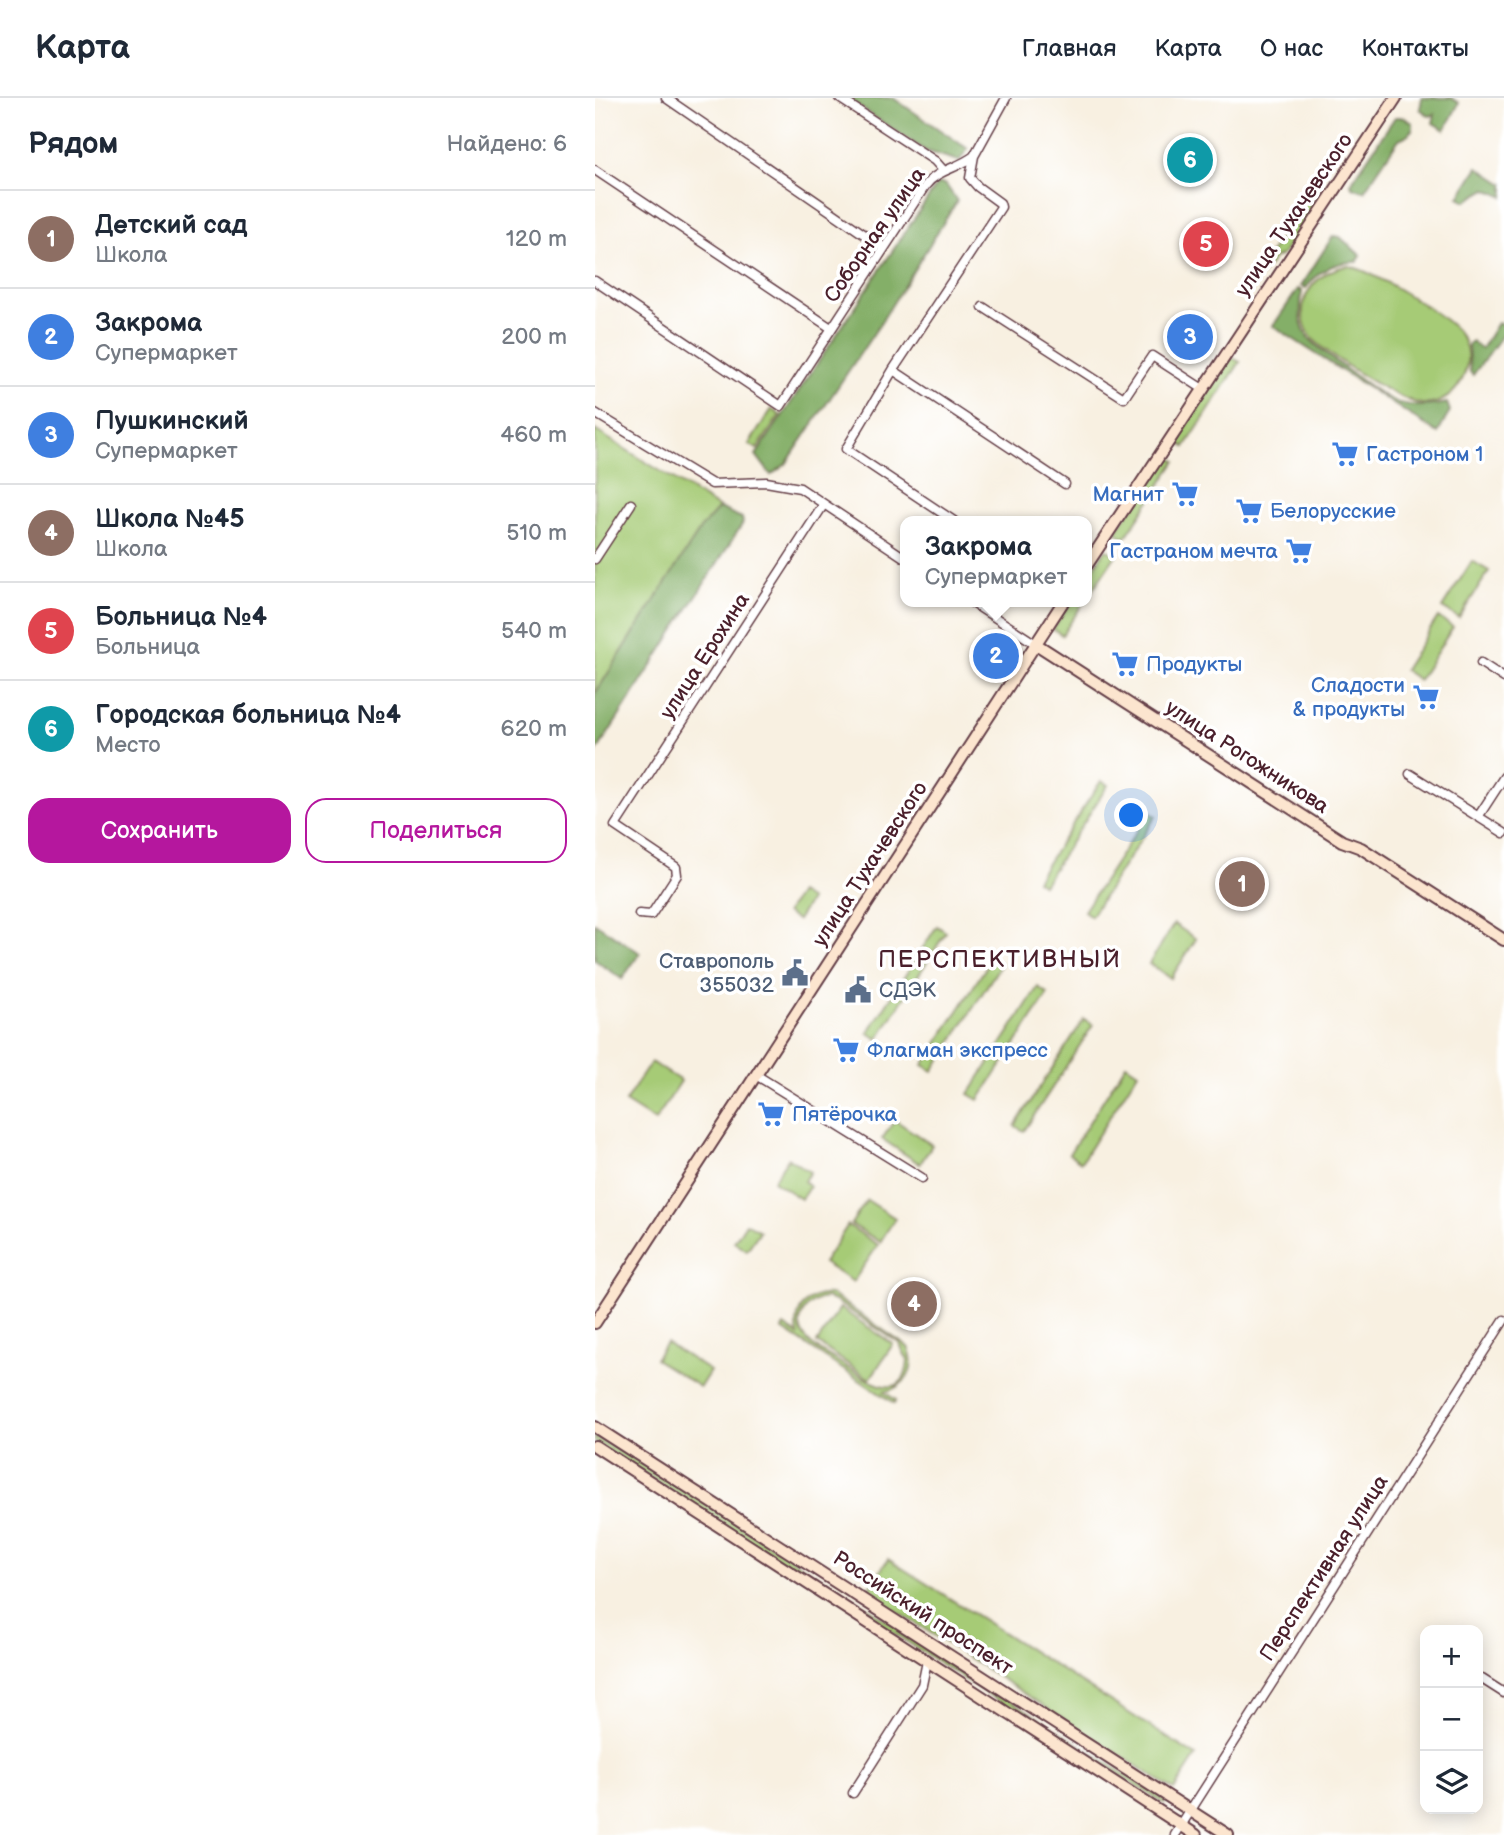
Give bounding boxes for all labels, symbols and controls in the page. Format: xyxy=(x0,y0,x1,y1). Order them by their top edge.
text: Карта xyxy=(35,28,130,68)
text: Главная xyxy=(1022,34,1116,63)
text: Карта xyxy=(1154,34,1222,63)
text: О нас xyxy=(1260,34,1323,63)
text: Контакты xyxy=(1361,34,1469,63)
text: Рядом xyxy=(28,126,118,162)
street label: улица Тухачевского xyxy=(1230,129,1358,301)
text: Найдено: 6 xyxy=(446,130,567,158)
pin: 6 xyxy=(1167,134,1213,186)
street label: Соборная улица xyxy=(819,162,931,307)
text: Детский сад xyxy=(95,210,247,241)
pin: 5 xyxy=(1183,218,1229,270)
text: 1 xyxy=(46,225,56,253)
text: 120 m xyxy=(506,225,567,253)
text: Школа xyxy=(95,241,168,269)
text: Закрома xyxy=(95,308,202,339)
pin: 3 xyxy=(1167,311,1213,363)
text: 2 xyxy=(44,323,58,351)
text: 200 m xyxy=(501,323,567,351)
text: Супермаркет xyxy=(95,339,238,367)
text: Пушкинский xyxy=(95,406,249,437)
text: 3 xyxy=(44,421,58,449)
text: 460 m xyxy=(500,421,567,449)
text: Супермаркет xyxy=(95,437,238,465)
supermarket icon: Гастроном 1 xyxy=(1330,439,1360,469)
place label: Гастроном 1 xyxy=(1366,442,1483,467)
supermarket icon: Магнит xyxy=(1170,479,1200,509)
place label: Магнит xyxy=(1092,482,1164,507)
supermarket icon: Белорусские xyxy=(1234,496,1264,526)
place label: Белорусские xyxy=(1270,499,1396,524)
text: Школа №45 xyxy=(95,504,244,535)
popup xyxy=(900,516,1092,607)
text: 4 xyxy=(44,519,58,547)
text: 510 m xyxy=(506,519,567,547)
text: Закрома xyxy=(925,532,1032,563)
text: Школа xyxy=(95,535,168,563)
supermarket icon: Гастраном мечта xyxy=(1284,536,1314,566)
place label: Гастраном мечта xyxy=(1109,539,1279,564)
text: Супермаркет xyxy=(925,563,1067,591)
street label: улица Ерохина xyxy=(655,588,755,724)
text: Больница №4 xyxy=(95,602,267,633)
text: 5 xyxy=(44,617,58,645)
text: 540 m xyxy=(501,617,567,645)
pin: 2 xyxy=(973,630,1019,682)
text: Больница xyxy=(95,633,200,661)
supermarket icon: Продукты xyxy=(1110,649,1140,679)
place label: Продукты xyxy=(1146,652,1242,677)
place label: Сладости & продукты xyxy=(1293,673,1405,722)
supermarket icon: Сладости & продукты xyxy=(1411,682,1441,712)
street label: улица Рогожникова xyxy=(1161,695,1334,819)
text: Городская больница №4 xyxy=(95,700,401,731)
text: 6 xyxy=(44,715,58,743)
text: 620 m xyxy=(501,715,567,743)
text: Место xyxy=(95,731,161,759)
street label: улица Тухачевского xyxy=(807,777,933,951)
button: Сохранить xyxy=(28,798,291,863)
button: Поделиться xyxy=(305,798,567,863)
your location xyxy=(1114,798,1148,832)
pin: 1 xyxy=(1219,858,1265,910)
district label: ПЕРСПЕКТИВНЫЙ xyxy=(878,945,1122,974)
place label: Ставрополь 355032 xyxy=(659,949,775,998)
public building icon: Ставрополь 355032 xyxy=(780,958,810,988)
public building icon: СДЭК xyxy=(843,975,873,1005)
place label: СДЭК xyxy=(879,978,936,1003)
supermarket icon: Флагман экспресс xyxy=(831,1035,861,1065)
place label: Флагман экспресс xyxy=(867,1038,1048,1063)
supermarket icon: Пятёрочка xyxy=(756,1099,786,1129)
place label: Пятёрочка xyxy=(792,1102,898,1127)
pin: 4 xyxy=(891,1278,937,1330)
street label: Перспективная улица xyxy=(1254,1470,1394,1666)
street label: Российский проспект xyxy=(828,1545,1018,1681)
map controls xyxy=(1420,1625,1483,1814)
button: + xyxy=(1420,1625,1483,1688)
button: − xyxy=(1420,1688,1483,1751)
button: layers xyxy=(1420,1751,1483,1814)

